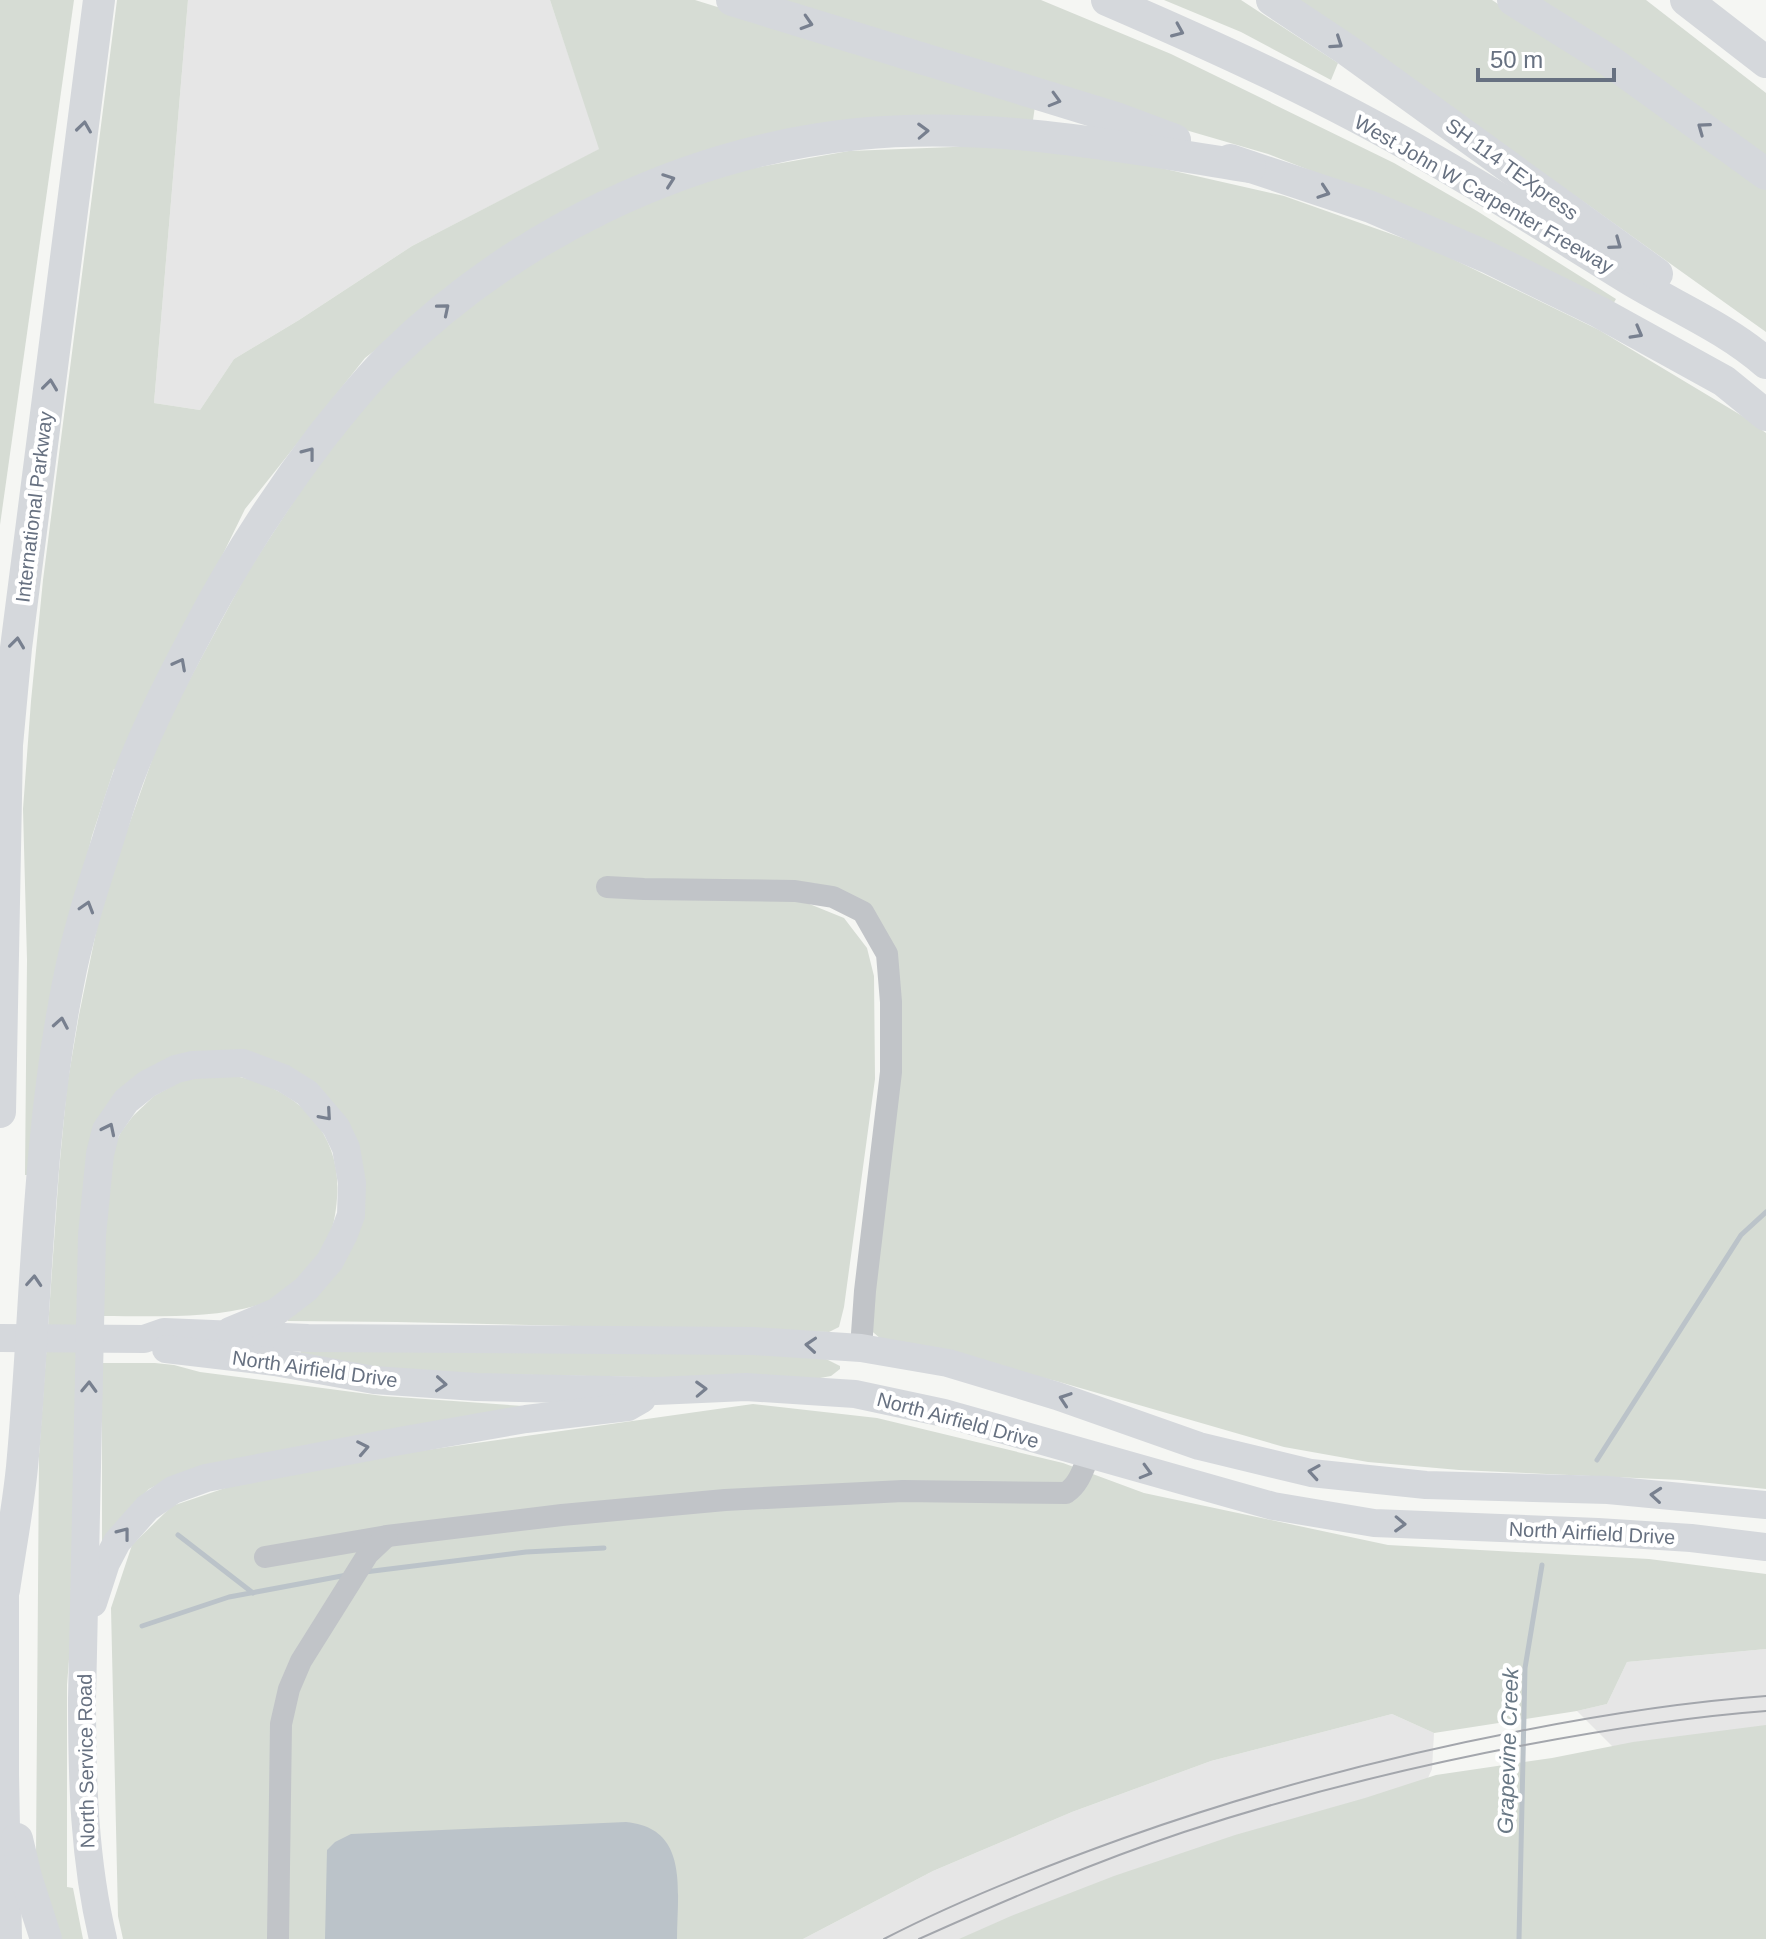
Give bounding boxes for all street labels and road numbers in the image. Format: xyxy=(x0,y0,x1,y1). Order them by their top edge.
street label: West John W Carpenter Freeway xyxy=(1351,111,1617,277)
street label: SH 114 TEXpress xyxy=(1442,114,1582,224)
street label: International Parkway xyxy=(11,410,57,604)
street label: North Airfield Drive xyxy=(231,1347,399,1391)
street label: North Airfield Drive xyxy=(875,1388,1041,1452)
street label: North Airfield Drive xyxy=(1508,1518,1676,1548)
street label: North Service Road xyxy=(73,1674,99,1848)

